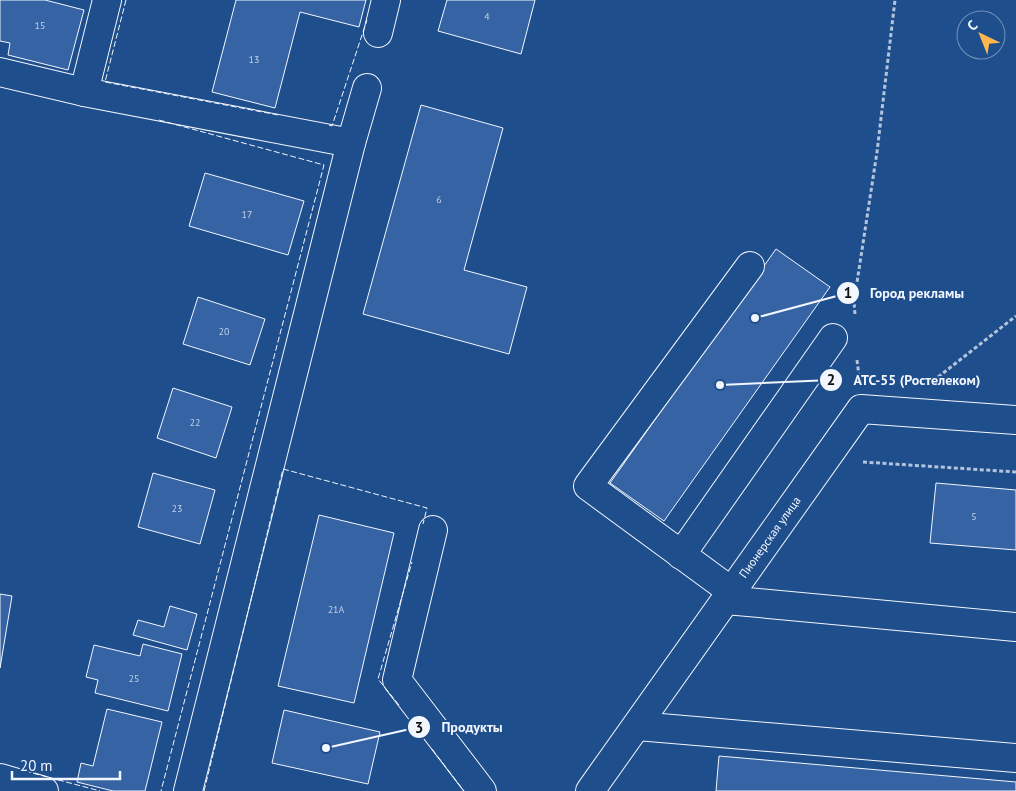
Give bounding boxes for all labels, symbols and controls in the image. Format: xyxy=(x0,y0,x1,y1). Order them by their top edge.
house number: 4 xyxy=(484,10,490,23)
north arrow xyxy=(956,10,1006,60)
text: С xyxy=(963,16,981,35)
house number: 15 xyxy=(35,19,45,32)
house number: 13 xyxy=(249,53,259,66)
house number: 6 xyxy=(436,193,442,206)
house number: 17 xyxy=(242,208,252,221)
callout: Город рекламы xyxy=(835,278,975,307)
text: 1 xyxy=(844,283,852,302)
text: Город рекламы xyxy=(870,284,964,302)
house number: 20 xyxy=(219,325,230,338)
callout: АТС-55 (Ростелеком) xyxy=(818,365,990,394)
text: 2 xyxy=(827,370,835,389)
text: АТС-55 (Ростелеком) xyxy=(854,371,980,389)
house number: 22 xyxy=(190,416,200,429)
street label: Пионерская улица xyxy=(735,493,804,581)
house number: 23 xyxy=(172,502,182,515)
house number: 5 xyxy=(971,510,977,523)
house number: 21А xyxy=(328,603,345,616)
house number: 25 xyxy=(129,672,139,685)
callout: Продукты xyxy=(406,713,512,742)
text: 3 xyxy=(415,718,423,737)
text: Продукты xyxy=(441,718,503,736)
scale bar xyxy=(12,748,120,780)
text: 20 m xyxy=(20,756,53,775)

